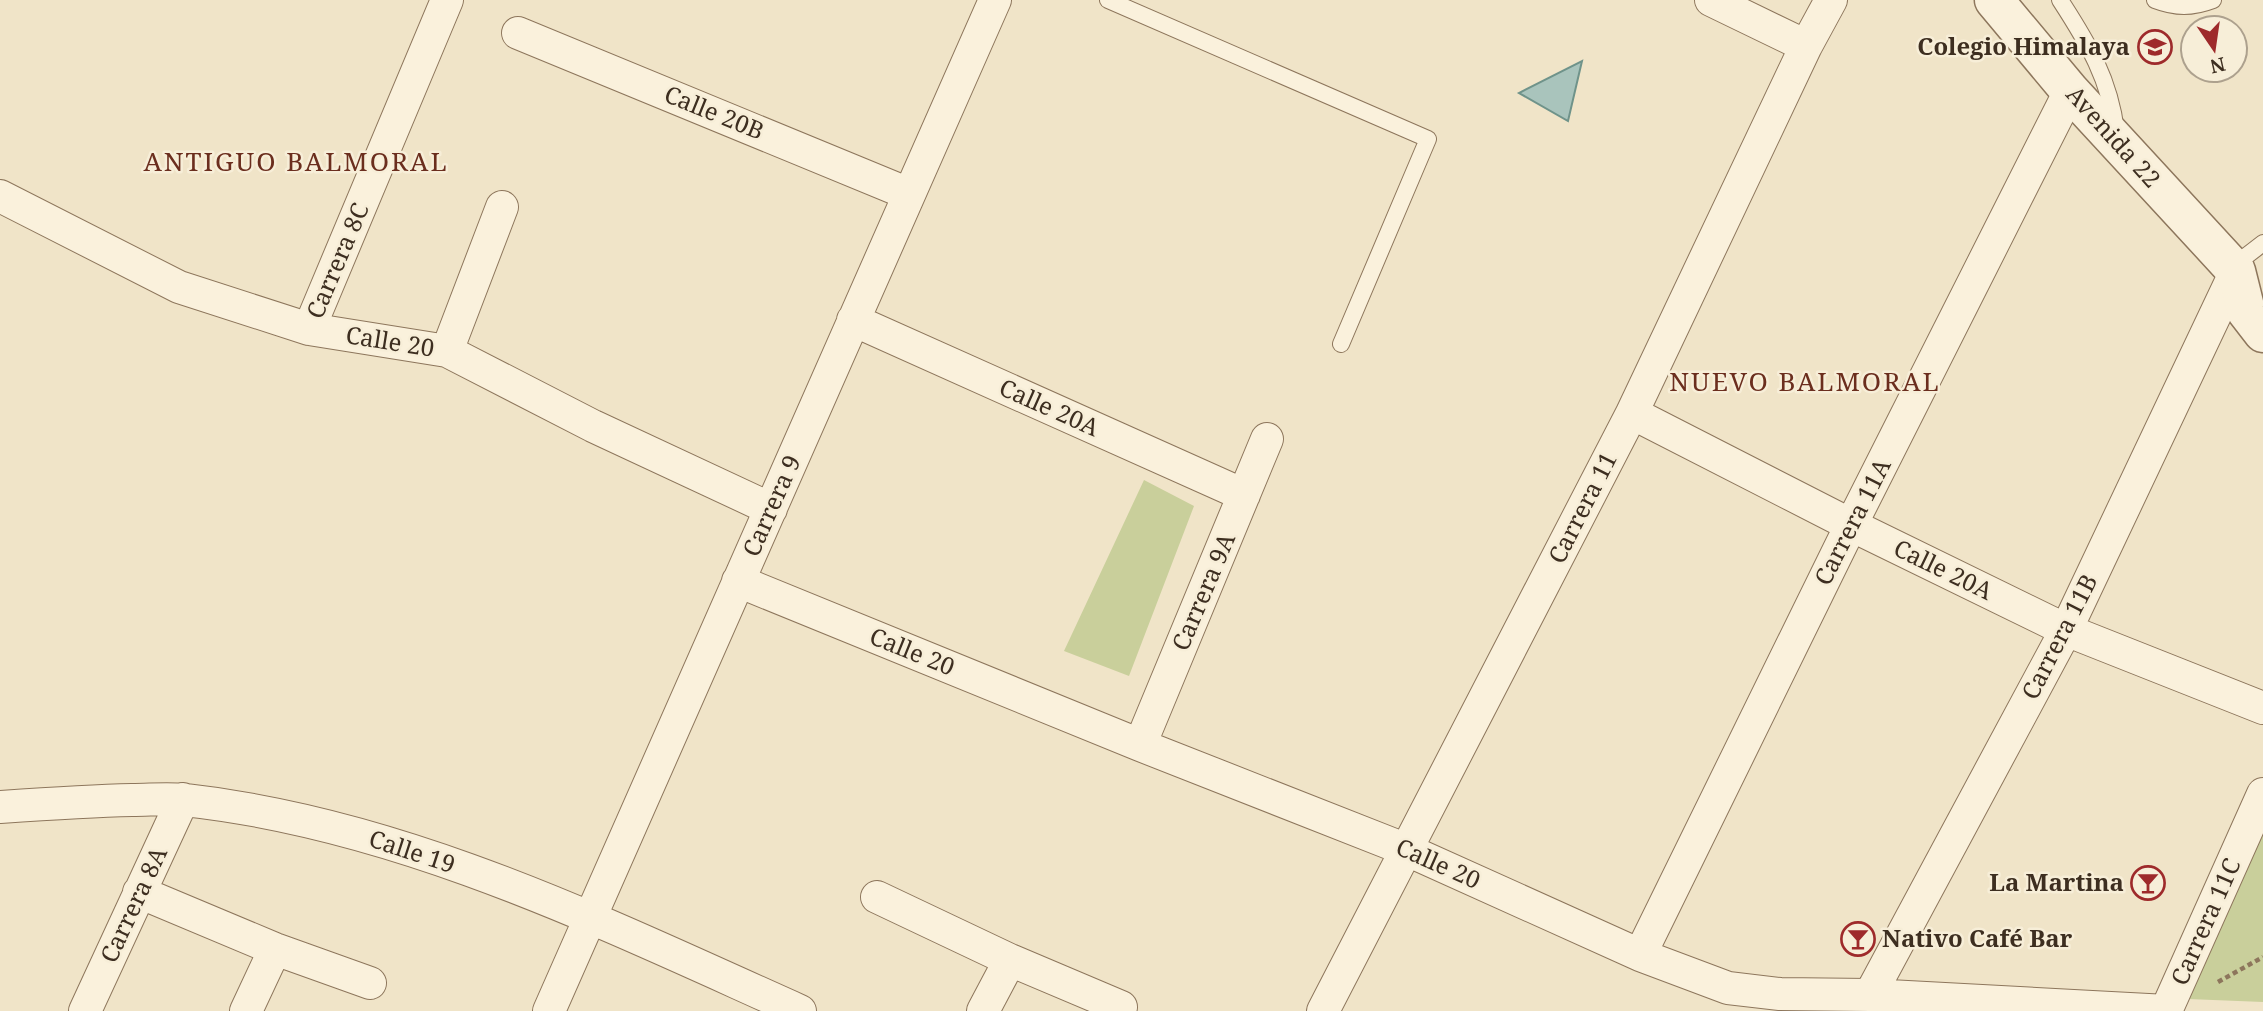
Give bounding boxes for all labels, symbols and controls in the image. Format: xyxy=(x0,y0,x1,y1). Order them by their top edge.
north arrow xyxy=(2179,14,2249,84)
school or university icon: Colegio Himalaya xyxy=(2136,28,2174,66)
place label: Colegio Himalaya xyxy=(1917,29,2130,62)
text: N xyxy=(2208,51,2228,80)
street label: Calle 20B xyxy=(660,77,769,147)
street label: Avenida 22 xyxy=(2059,78,2169,194)
district label: ANTIGUO BALMORAL xyxy=(143,143,449,179)
street label: Carrera 8C xyxy=(298,198,376,323)
street label: Calle 20 xyxy=(344,317,437,364)
district label: NUEVO BALMORAL xyxy=(1669,363,1941,399)
street label: Calle 20A xyxy=(994,370,1105,443)
street label: Carrera 11 xyxy=(1539,446,1624,569)
street label: Carrera 9 xyxy=(734,449,808,561)
street label: Carrera 11A xyxy=(1806,452,1898,590)
street label: Carrera 9A xyxy=(1163,528,1242,655)
street label: Calle 20A xyxy=(1889,531,1999,607)
street label: Carrera 11B xyxy=(2013,568,2104,705)
street label: Calle 20 xyxy=(865,619,960,683)
street label: Calle 19 xyxy=(365,821,460,880)
street label: Calle 20 xyxy=(1391,829,1486,896)
street label: Carrera 8A xyxy=(91,841,174,968)
street label: Carrera 11C xyxy=(2162,853,2247,990)
bar icon: La Martina xyxy=(2129,864,2167,902)
place label: La Martina xyxy=(1989,865,2124,898)
bar icon: Nativo Café Bar xyxy=(1839,920,1877,958)
place label: Nativo Café Bar xyxy=(1882,921,2073,954)

